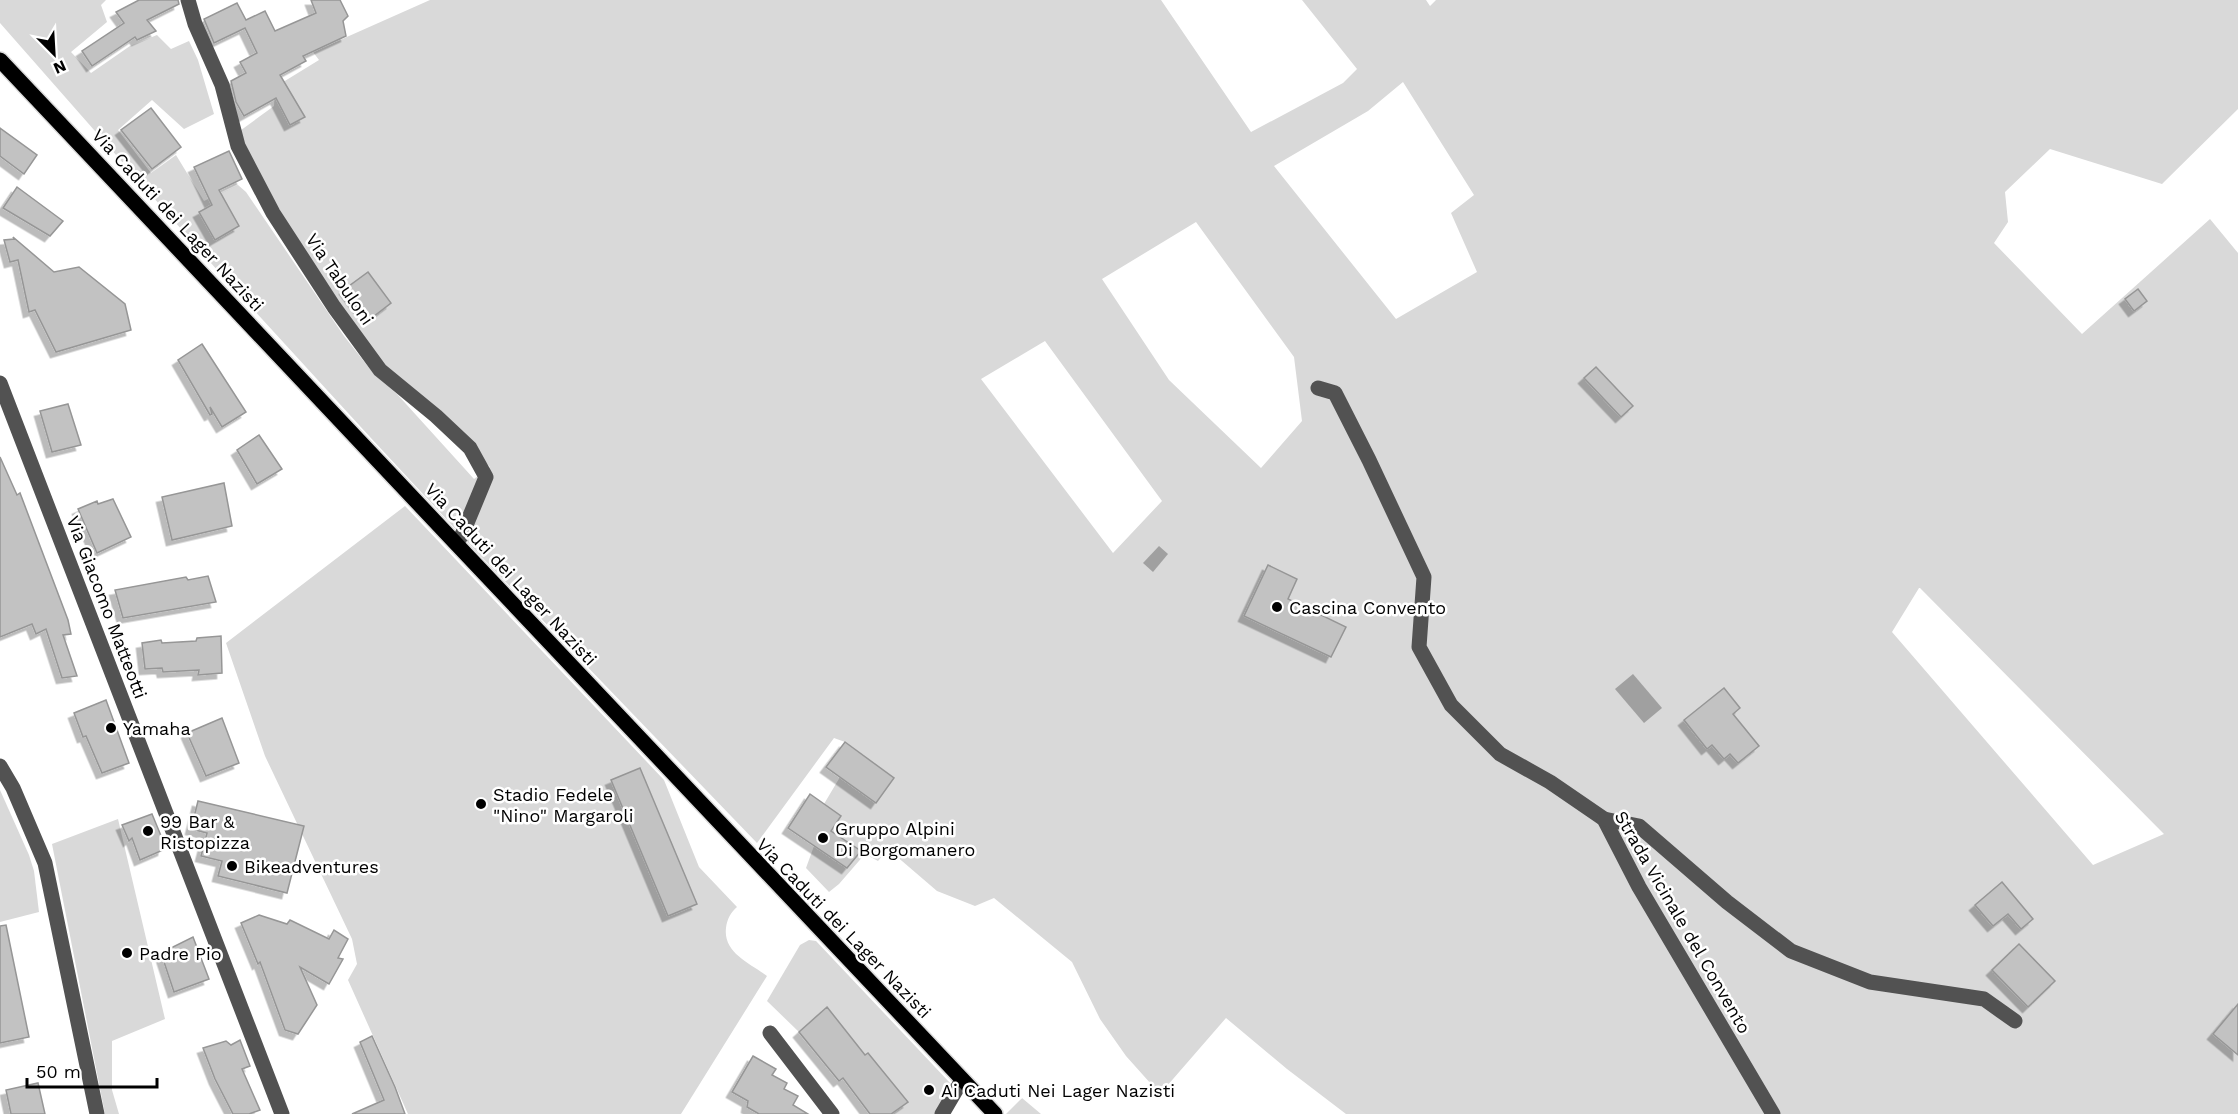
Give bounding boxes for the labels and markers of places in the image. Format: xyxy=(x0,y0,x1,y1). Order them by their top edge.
place label: Cascina Convento xyxy=(1289,597,1446,618)
marker: Cascina Convento xyxy=(1270,600,1284,614)
place label: Yamaha xyxy=(123,718,191,739)
marker: Yamaha xyxy=(104,721,118,735)
place label: Stadio Fedele "Nino" Margaroli xyxy=(493,784,634,826)
marker: Stadio Fedele "Nino" Margaroli xyxy=(474,797,488,811)
place label: 99 Bar & Ristopizza xyxy=(160,811,250,853)
place label: Gruppo Alpini Di Borgomanero xyxy=(835,818,975,860)
marker: 99 Bar & Ristopizza xyxy=(141,824,155,838)
marker: Gruppo Alpini Di Borgomanero xyxy=(816,831,830,845)
place label: Bikeadventures xyxy=(244,856,379,877)
marker: Bikeadventures xyxy=(225,859,239,873)
place label: Padre Pio xyxy=(139,943,222,964)
marker: Padre Pio xyxy=(120,946,134,960)
place label: Ai Caduti Nei Lager Nazisti xyxy=(941,1080,1175,1101)
marker: Ai Caduti Nei Lager Nazisti xyxy=(922,1083,936,1097)

